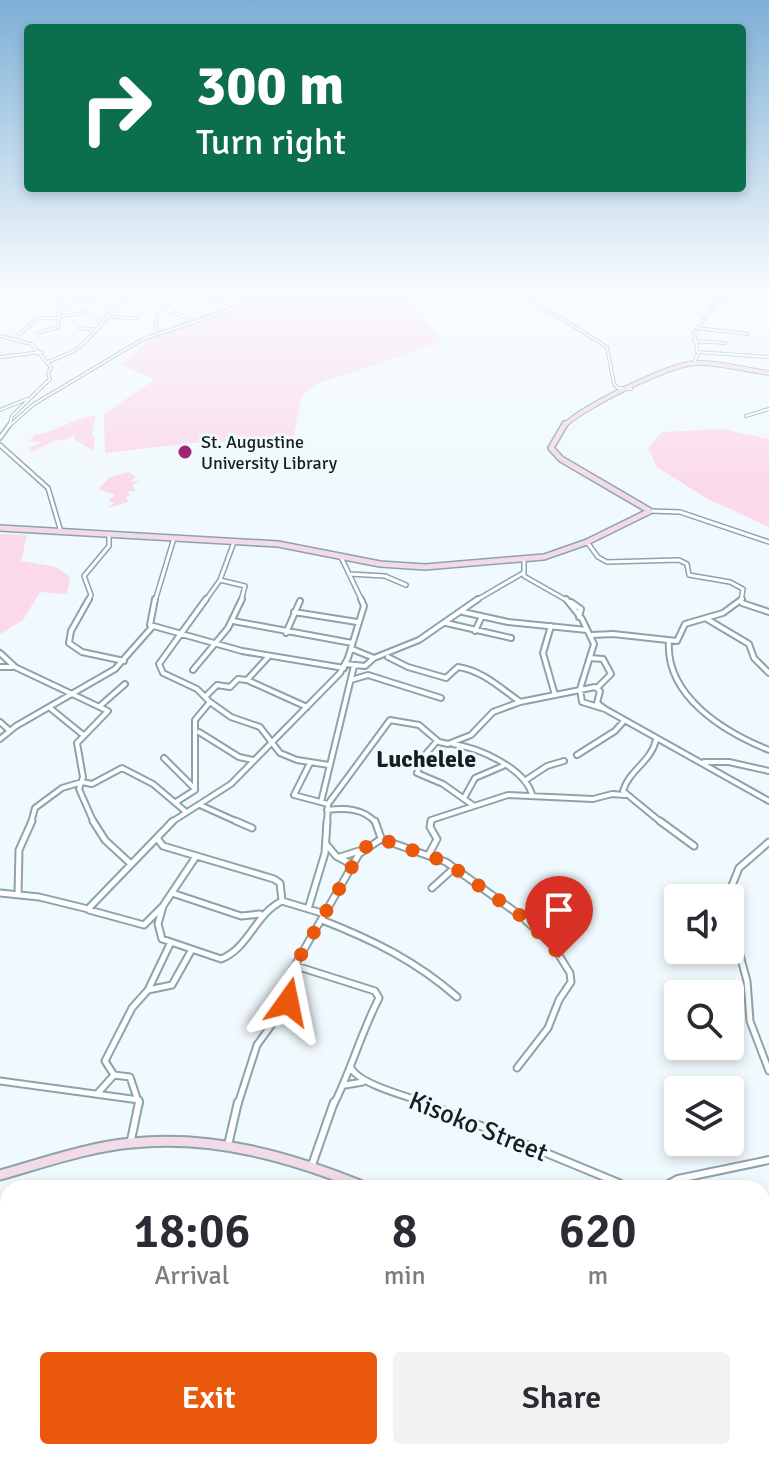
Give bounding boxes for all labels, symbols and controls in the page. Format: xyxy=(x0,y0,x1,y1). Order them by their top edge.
text: 300 m xyxy=(196,51,344,120)
icon: right xyxy=(64,56,168,160)
text: Turn right xyxy=(196,120,346,165)
place label: St. Augustine University Library xyxy=(201,431,338,474)
marker: St. Augustine University Library xyxy=(176,443,194,461)
district label: Luchelele xyxy=(376,744,476,774)
pin xyxy=(525,876,593,958)
map controls xyxy=(664,884,744,1156)
button: sound xyxy=(664,884,744,964)
icon: arrive xyxy=(537,888,581,932)
position arrow xyxy=(246,960,330,1044)
button: search xyxy=(664,980,744,1060)
button: layers xyxy=(664,1076,744,1156)
street label: Kisoko Street xyxy=(404,1085,552,1169)
text: 18:06 xyxy=(133,1202,250,1261)
text: 8 xyxy=(392,1202,418,1261)
text: 620 xyxy=(559,1202,637,1261)
text: Arrival xyxy=(154,1260,229,1292)
text: min xyxy=(384,1260,426,1292)
text: m xyxy=(587,1260,608,1292)
button: Exit xyxy=(40,1352,377,1444)
button: Share xyxy=(393,1352,730,1444)

